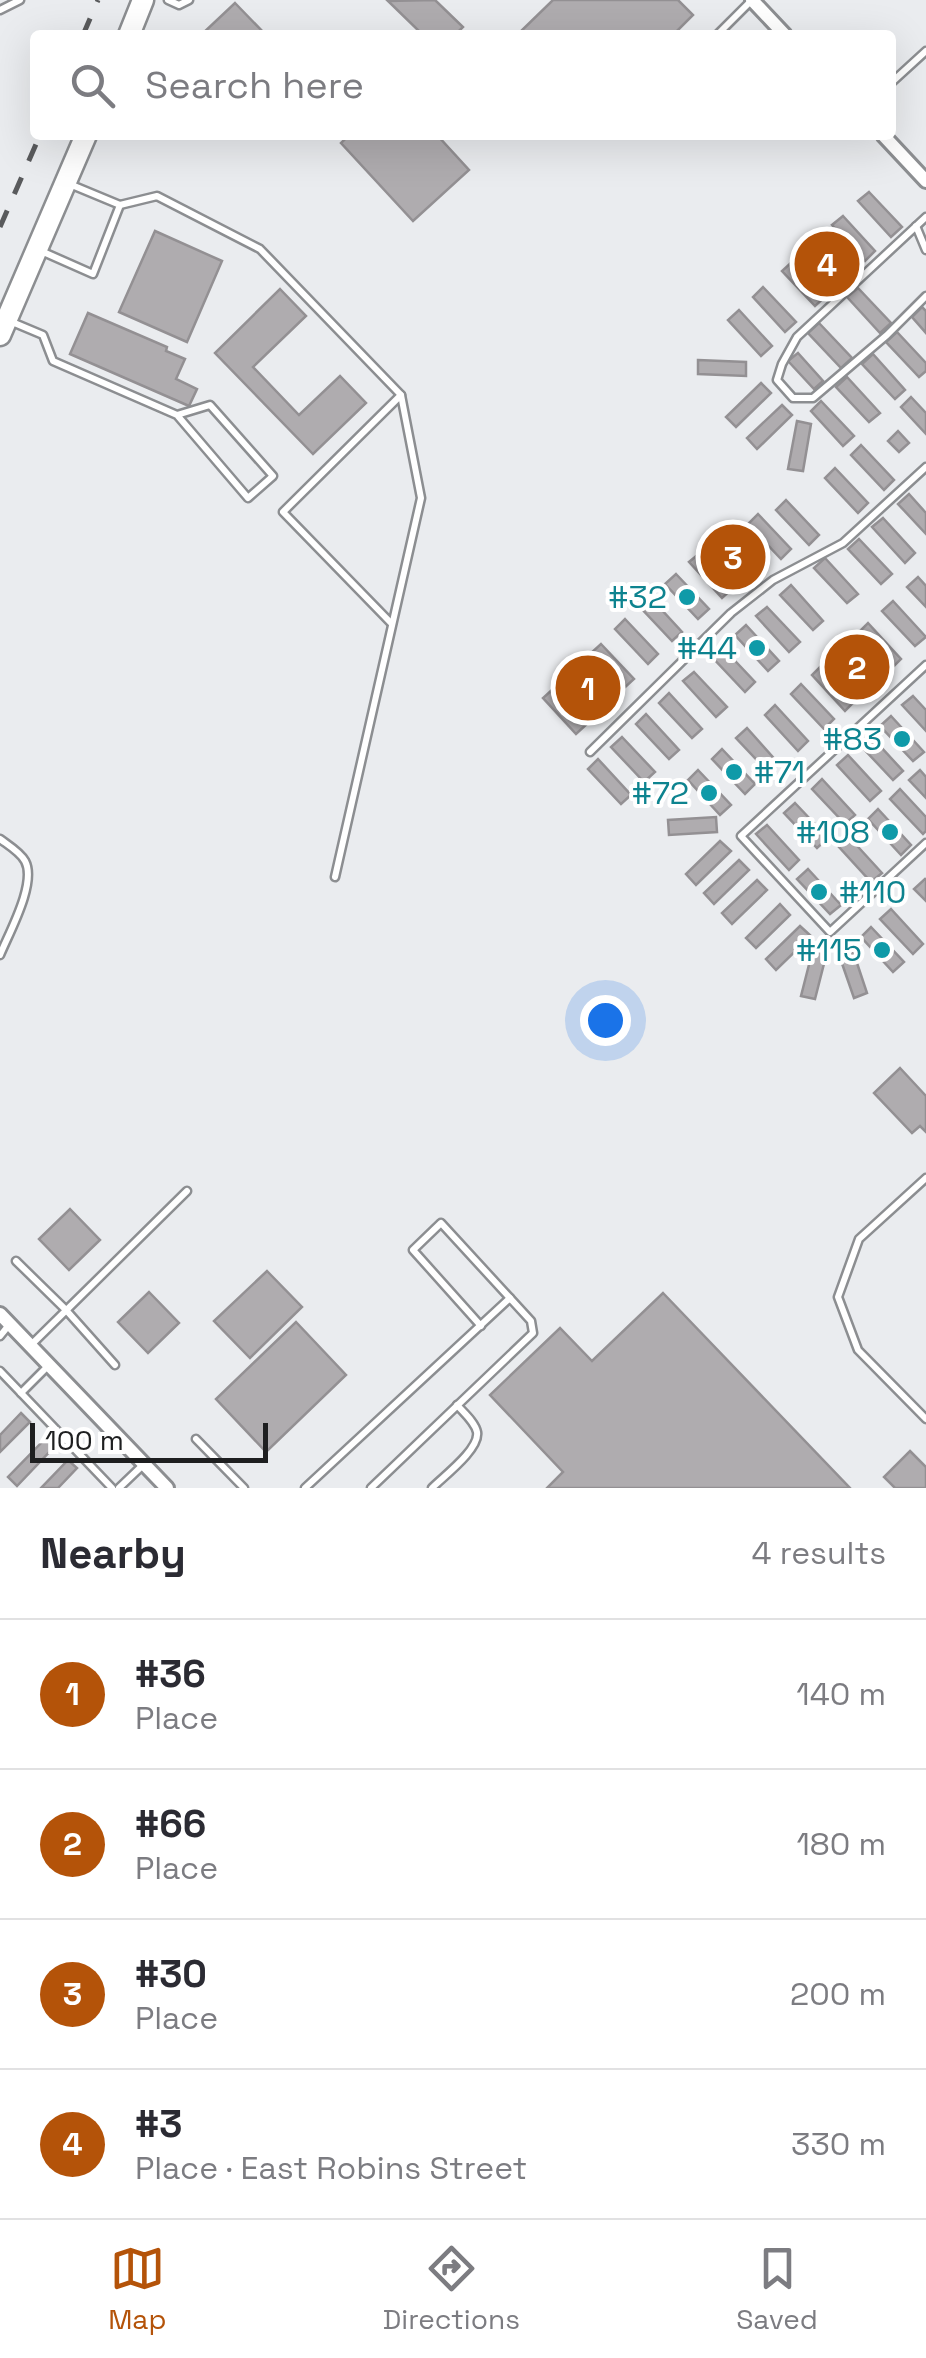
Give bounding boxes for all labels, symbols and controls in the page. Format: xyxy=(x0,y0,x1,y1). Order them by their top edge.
search box xyxy=(30,30,896,140)
icon: search xyxy=(65,58,120,113)
text: Search here xyxy=(145,61,364,109)
pin: 4 xyxy=(794,226,860,302)
pin: 3 xyxy=(700,520,766,594)
place label: #32 xyxy=(608,577,667,617)
marker: #32 xyxy=(676,586,698,608)
place label: #44 xyxy=(677,628,737,668)
pin: 2 xyxy=(824,630,890,704)
marker: #44 xyxy=(746,637,768,659)
pin: 1 xyxy=(556,650,620,726)
place label: #83 xyxy=(823,719,882,759)
marker: #83 xyxy=(891,728,913,750)
place label: #71 xyxy=(754,752,805,792)
marker: #71 xyxy=(723,761,745,783)
place label: #72 xyxy=(632,773,689,813)
marker: #72 xyxy=(698,782,720,804)
place label: #108 xyxy=(796,812,870,852)
marker: #108 xyxy=(879,821,901,843)
place label: #110 xyxy=(839,872,906,912)
marker: #110 xyxy=(808,881,830,903)
place label: #115 xyxy=(796,930,862,970)
marker: #115 xyxy=(871,939,893,961)
your location xyxy=(580,995,631,1046)
scale bar xyxy=(30,1418,268,1462)
text: 100 m xyxy=(45,1422,124,1458)
text: Nearby xyxy=(40,1527,186,1580)
text: 4 results xyxy=(751,1533,886,1573)
text: #36 xyxy=(135,1650,206,1698)
text: 1 xyxy=(65,1674,80,1714)
text: 140 m xyxy=(796,1674,886,1714)
text: Place xyxy=(135,1698,218,1738)
text: #66 xyxy=(135,1800,206,1848)
text: 2 xyxy=(63,1824,82,1864)
text: 180 m xyxy=(796,1824,886,1864)
text: Place xyxy=(135,1848,218,1888)
text: #30 xyxy=(135,1950,207,1998)
text: 3 xyxy=(63,1974,82,2014)
text: 200 m xyxy=(790,1974,886,2014)
text: Place xyxy=(135,1998,218,2038)
text: #3 xyxy=(135,2100,182,2148)
text: 4 xyxy=(62,2124,83,2164)
text: 330 m xyxy=(791,2124,886,2164)
text: Place · East Robins Street xyxy=(135,2148,527,2188)
tab: Map xyxy=(108,2241,166,2337)
tab: Directions xyxy=(383,2241,520,2337)
tab: Saved xyxy=(736,2241,818,2337)

